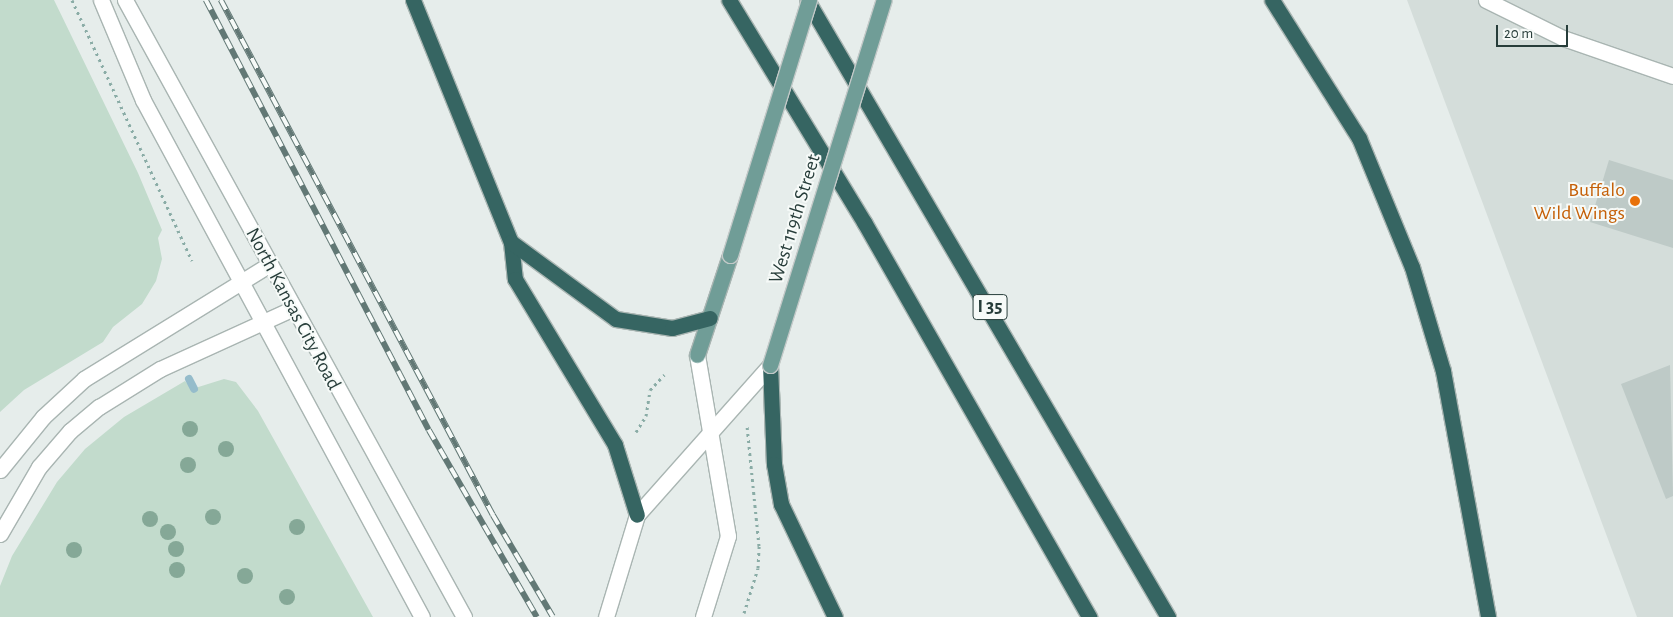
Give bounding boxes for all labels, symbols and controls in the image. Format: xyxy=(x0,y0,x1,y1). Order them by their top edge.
scale bar xyxy=(1498,15,1570,47)
text: 20 m xyxy=(1504,26,1533,41)
street label: West 119th Street xyxy=(764,152,826,286)
place label: Buffalo Wild Wings xyxy=(1534,178,1625,225)
marker: Buffalo Wild Wings xyxy=(1629,195,1641,207)
street label: North Kansas City Road xyxy=(240,224,346,394)
road number: I 35 xyxy=(972,290,1008,324)

